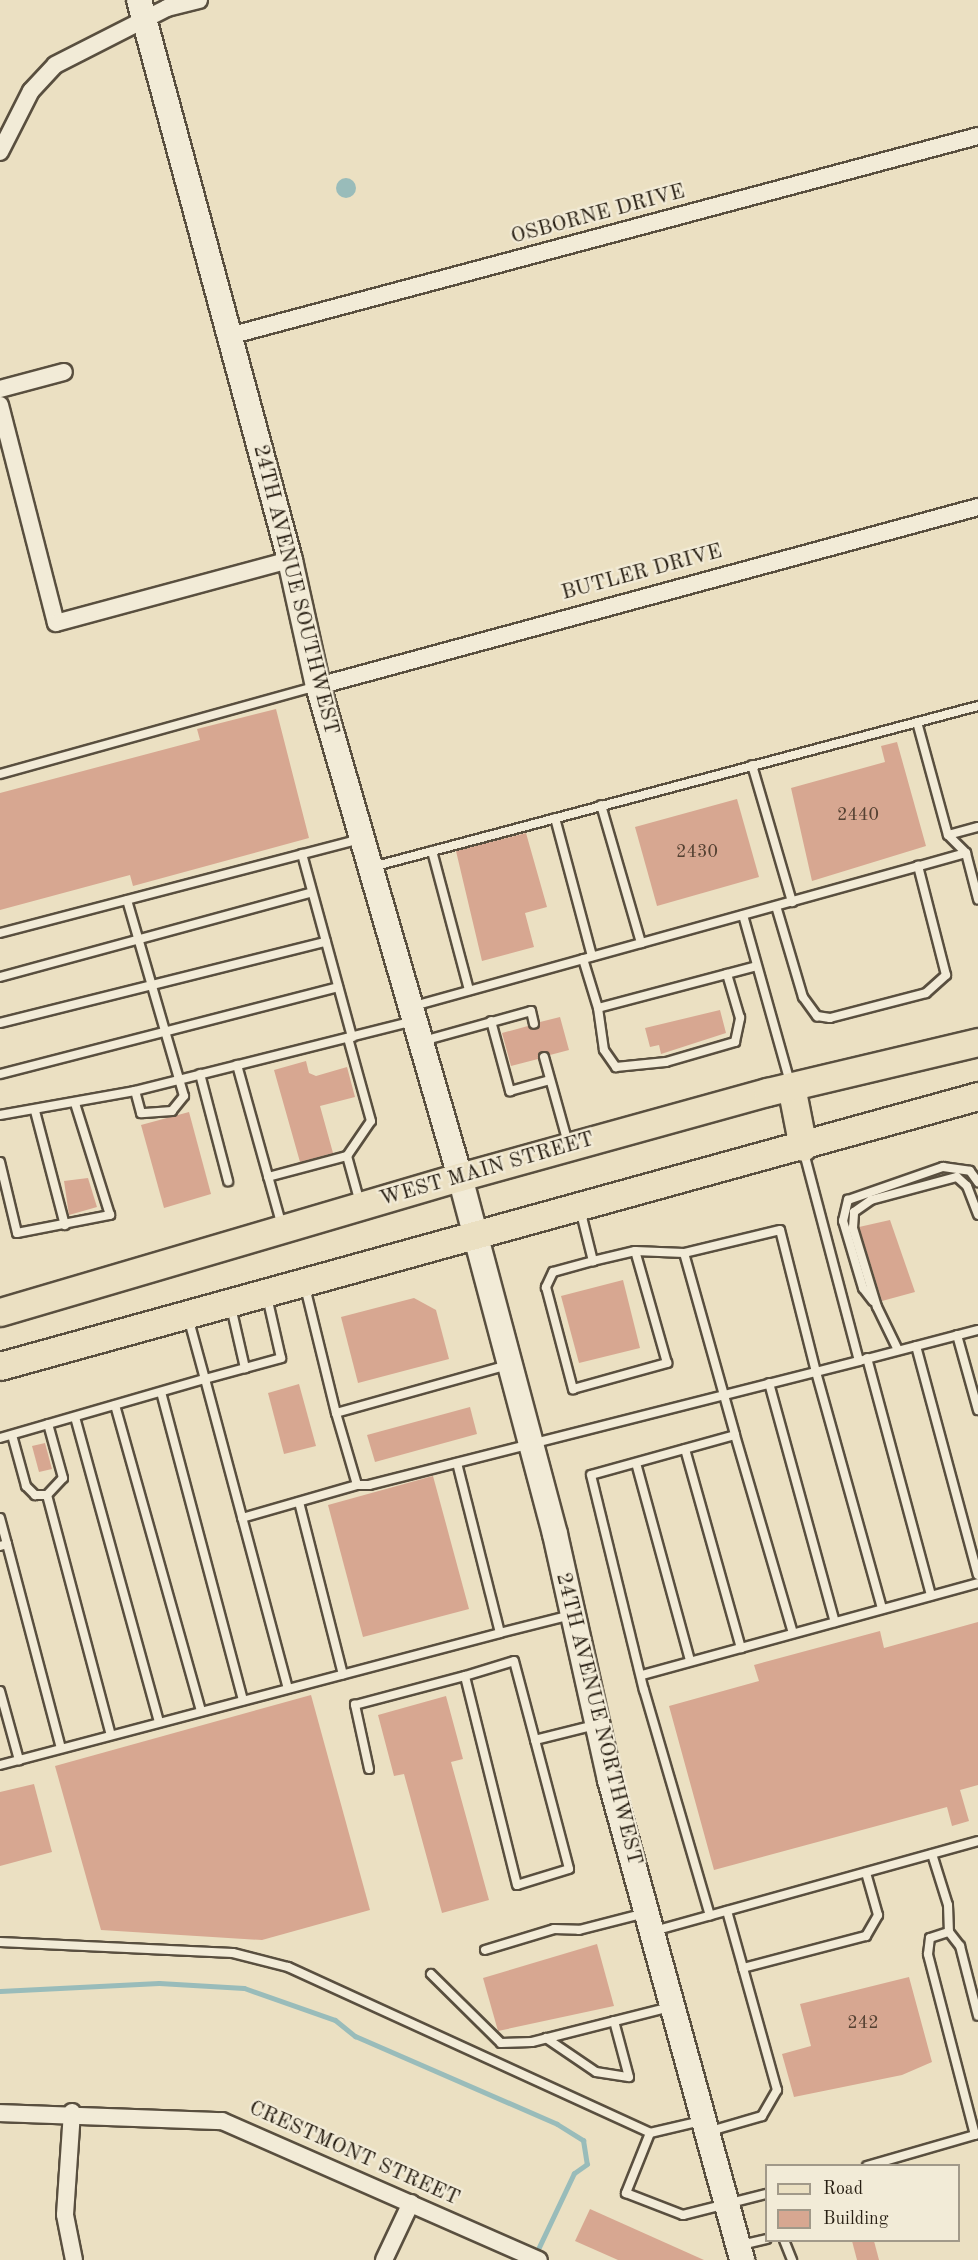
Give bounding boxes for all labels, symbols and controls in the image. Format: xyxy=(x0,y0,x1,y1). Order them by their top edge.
street label: OSBORNE DRIVE xyxy=(508,180,688,250)
street label: 24TH AVENUE SOUTHWEST xyxy=(247,442,343,738)
street label: BUTLER DRIVE xyxy=(559,539,725,607)
house number: 2440 xyxy=(837,804,879,826)
house number: 2430 xyxy=(676,841,718,863)
street label: WEST MAIN STREET xyxy=(377,1127,597,1213)
street label: 24TH AVENUE NORTHWEST xyxy=(549,1570,647,1868)
house number: 242 xyxy=(847,2012,879,2034)
street label: CRESTMONT STREET xyxy=(245,2096,463,2212)
legend xyxy=(765,2164,960,2242)
text: Road xyxy=(823,2180,863,2198)
text: Building xyxy=(823,2210,888,2228)

